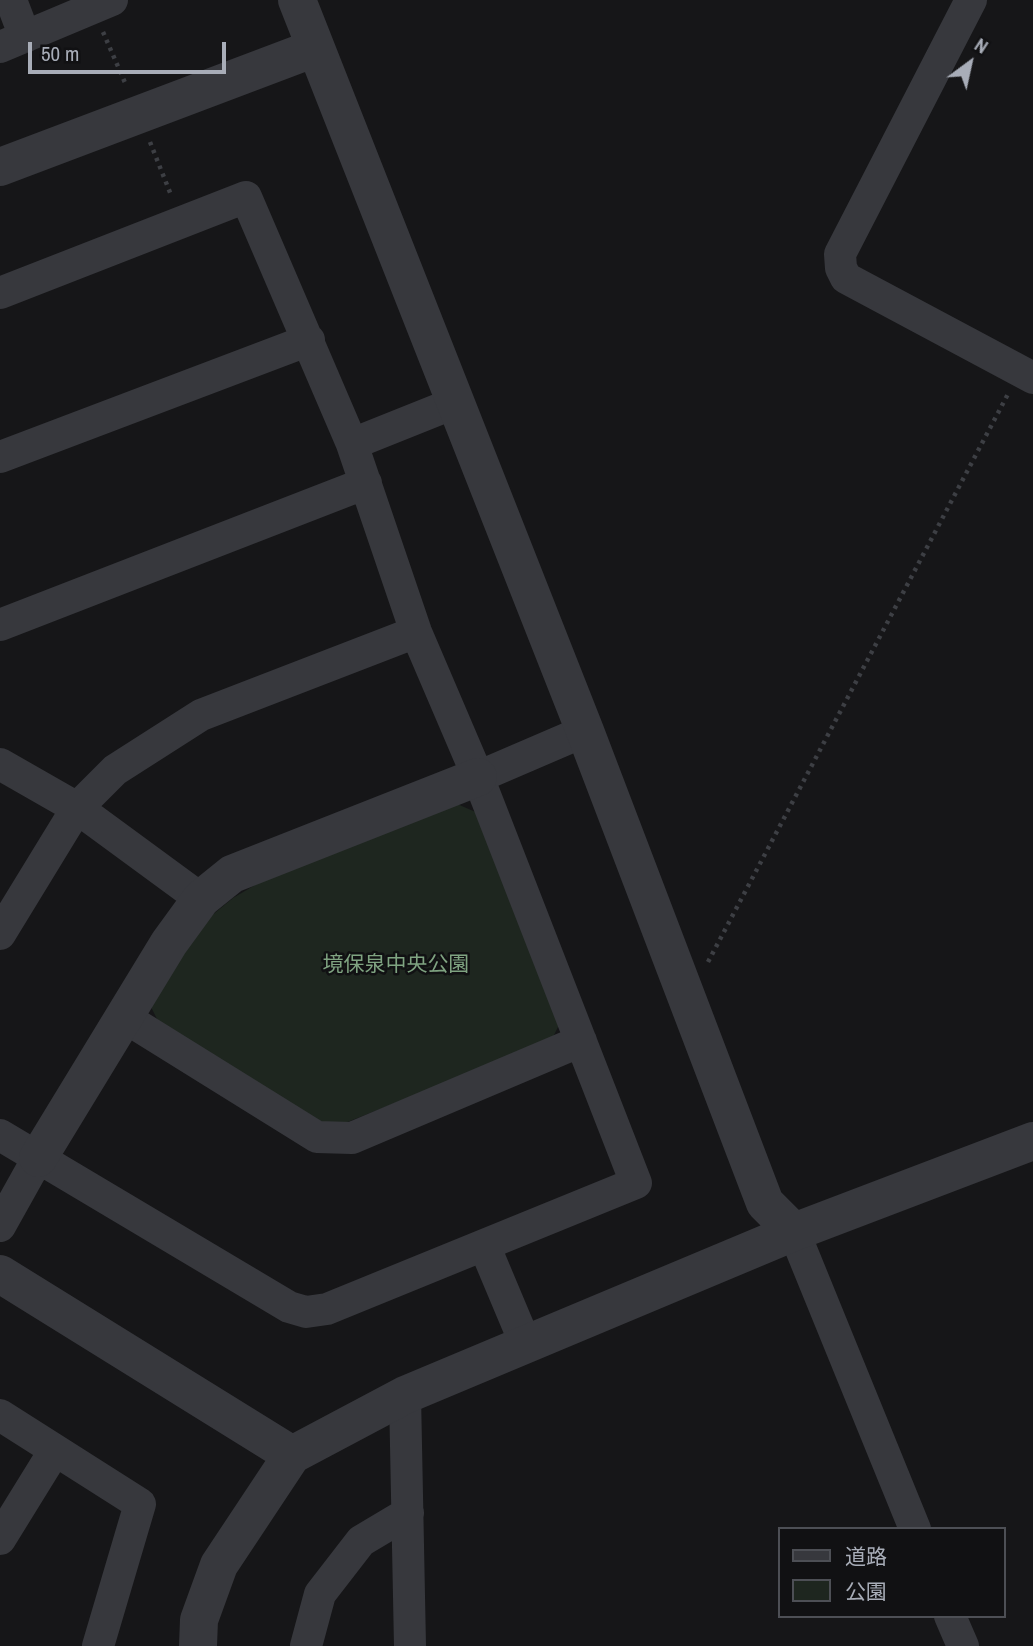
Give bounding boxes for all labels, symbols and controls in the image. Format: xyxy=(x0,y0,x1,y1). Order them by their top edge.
scale bar xyxy=(32,28,229,72)
north arrow xyxy=(935,28,1005,98)
text: N xyxy=(970,31,993,59)
text: 50 m xyxy=(41,39,79,68)
park label: 境保泉中央公園 xyxy=(323,952,469,978)
legend xyxy=(778,1527,1005,1618)
text: 道路 xyxy=(845,1542,887,1571)
text: 公園 xyxy=(845,1577,887,1606)

